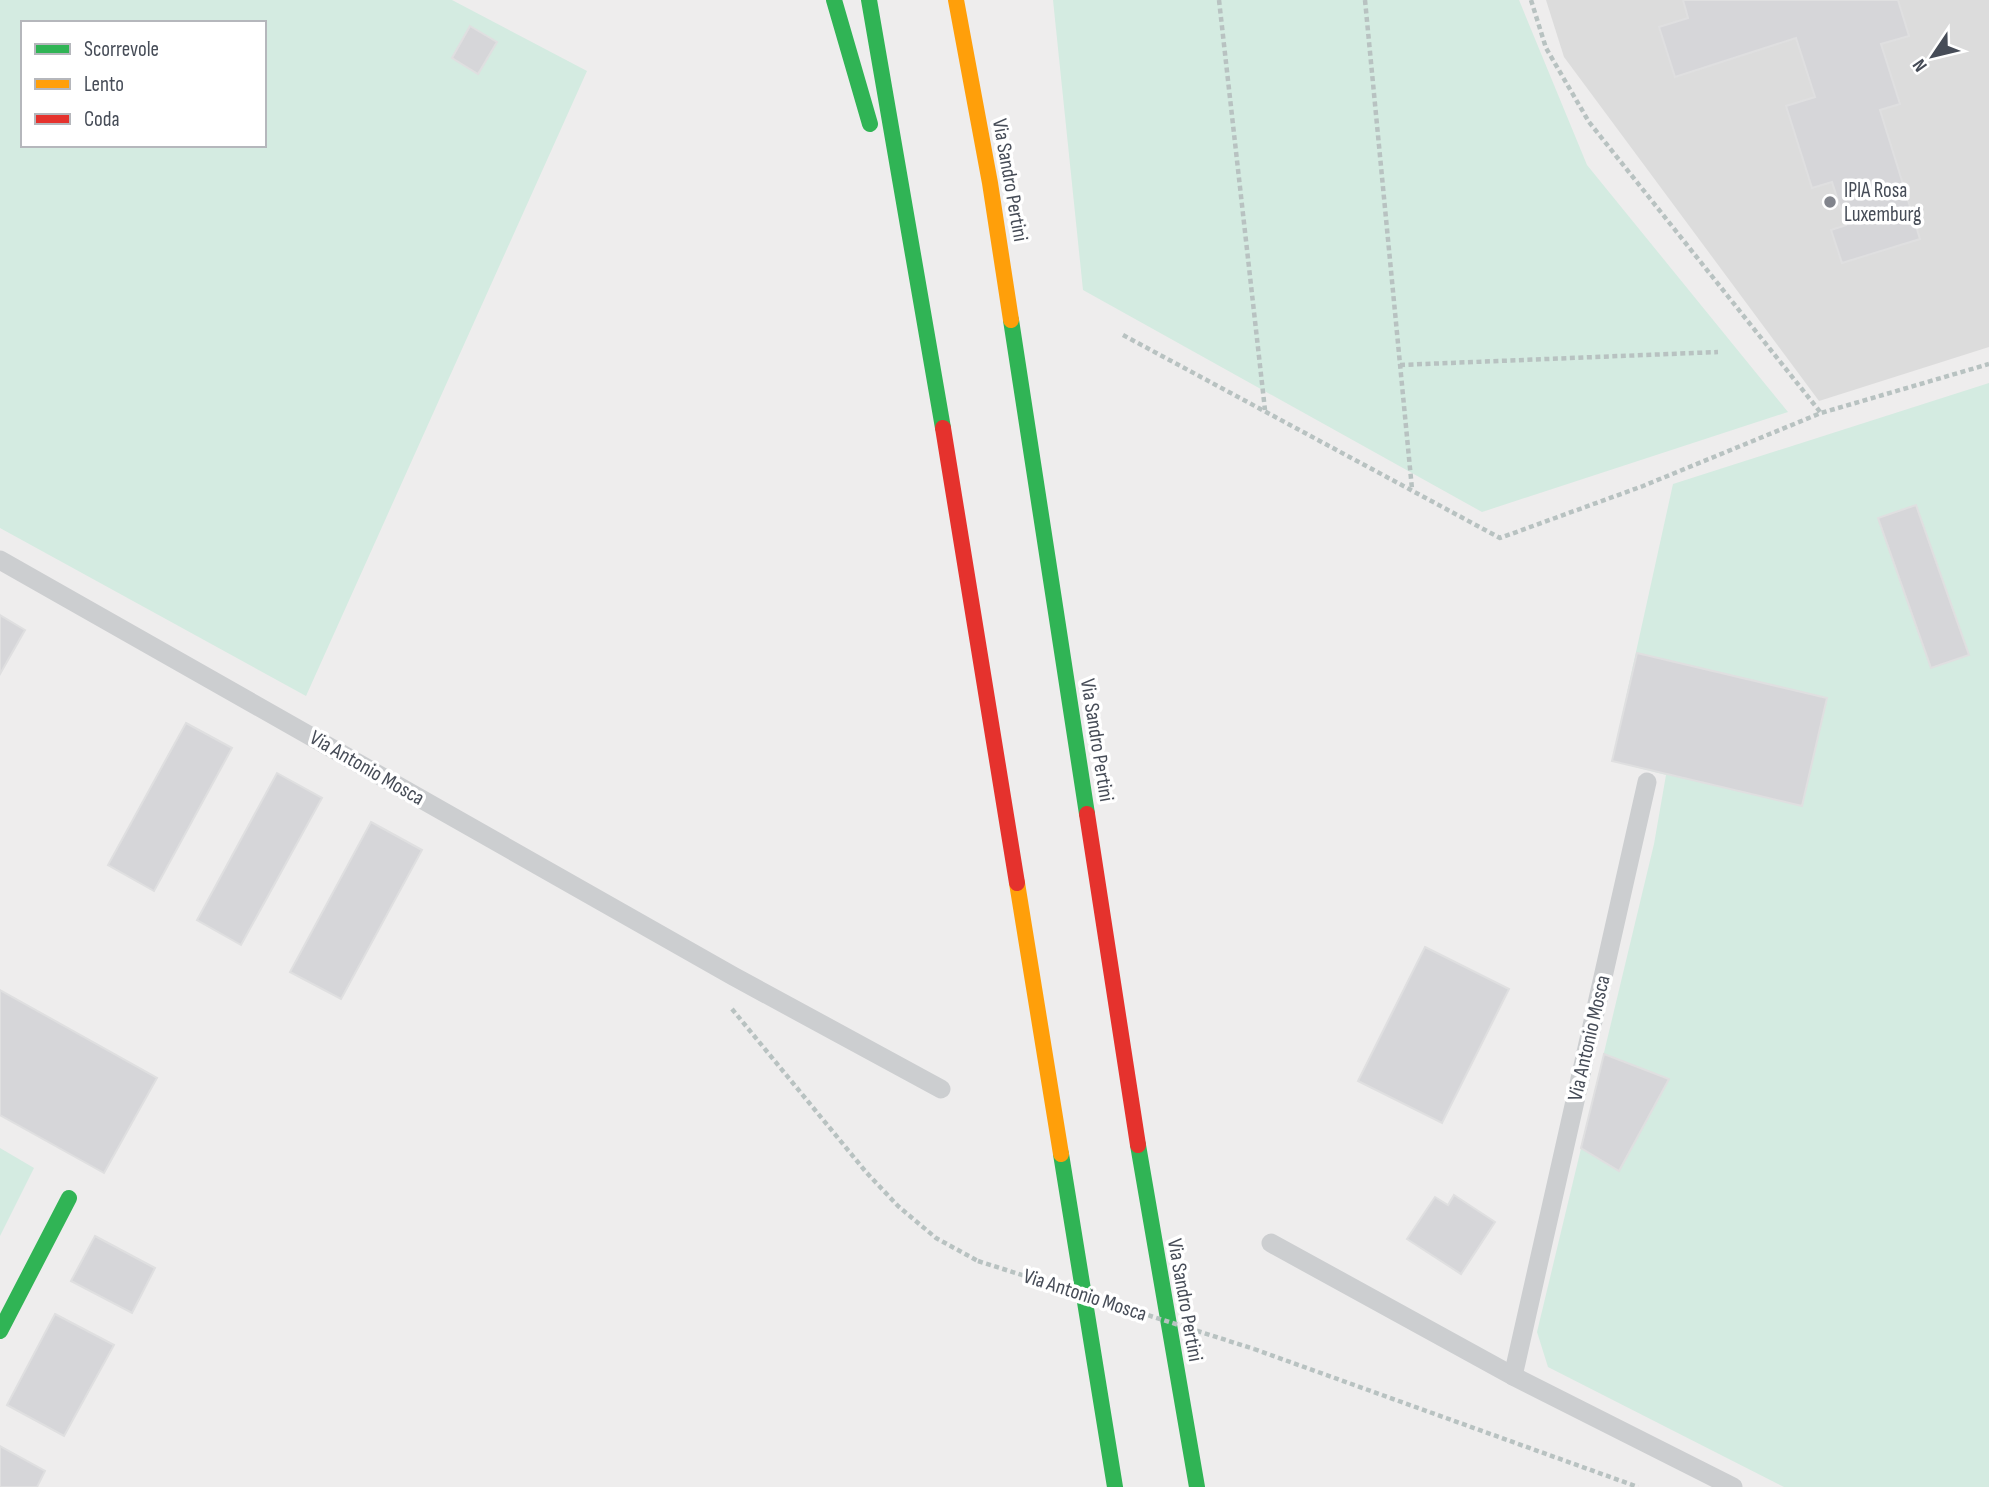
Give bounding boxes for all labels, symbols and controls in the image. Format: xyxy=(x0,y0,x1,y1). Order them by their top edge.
legend xyxy=(21,21,266,147)
north arrow xyxy=(1898,21,1968,91)
text: Scorrevole xyxy=(84,37,159,62)
text: N xyxy=(1908,54,1933,76)
text: Lento xyxy=(84,72,124,97)
text: Coda xyxy=(84,107,120,132)
street label: Via Sandro Pertini xyxy=(987,117,1033,243)
place label: IPIA Rosa Luxemburg xyxy=(1844,178,1921,227)
marker: IPIA Rosa Luxemburg xyxy=(1822,194,1838,210)
street label: Via Sandro Pertini xyxy=(1075,677,1119,803)
street label: Via Antonio Mosca xyxy=(305,725,429,811)
street label: Via Antonio Mosca xyxy=(1562,973,1616,1103)
street label: Via Sandro Pertini xyxy=(1162,1237,1208,1363)
street label: Via Antonio Mosca xyxy=(1020,1263,1150,1327)

